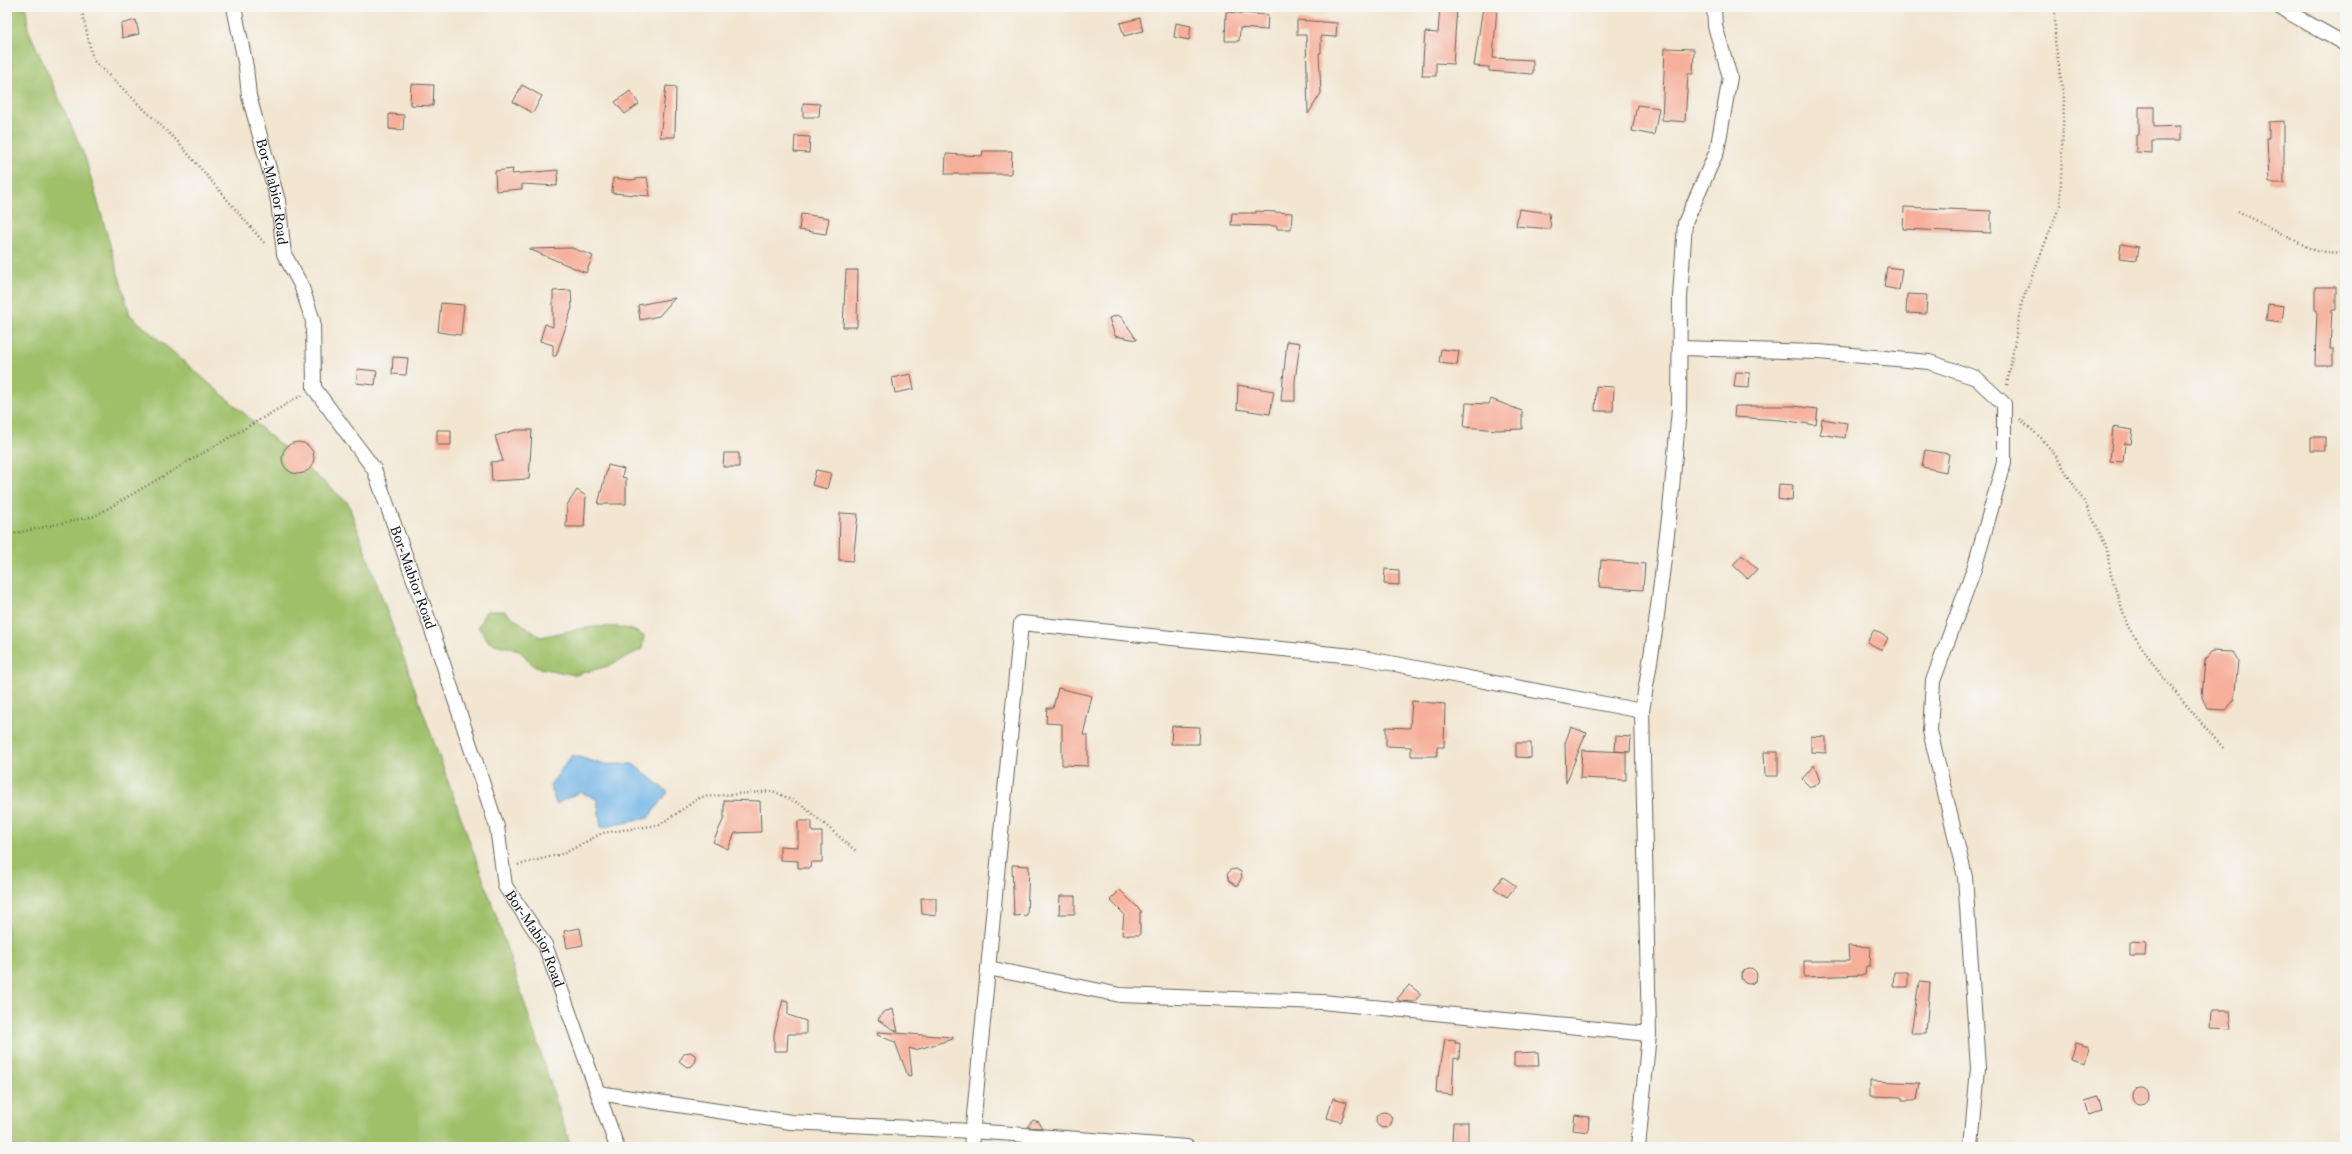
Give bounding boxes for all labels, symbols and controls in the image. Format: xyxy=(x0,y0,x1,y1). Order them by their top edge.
street label: Bor-Mabior Road xyxy=(253,137,291,246)
street label: Bor-Mabior Road xyxy=(387,524,439,631)
street label: Bor-Mabior Road xyxy=(502,887,567,989)

